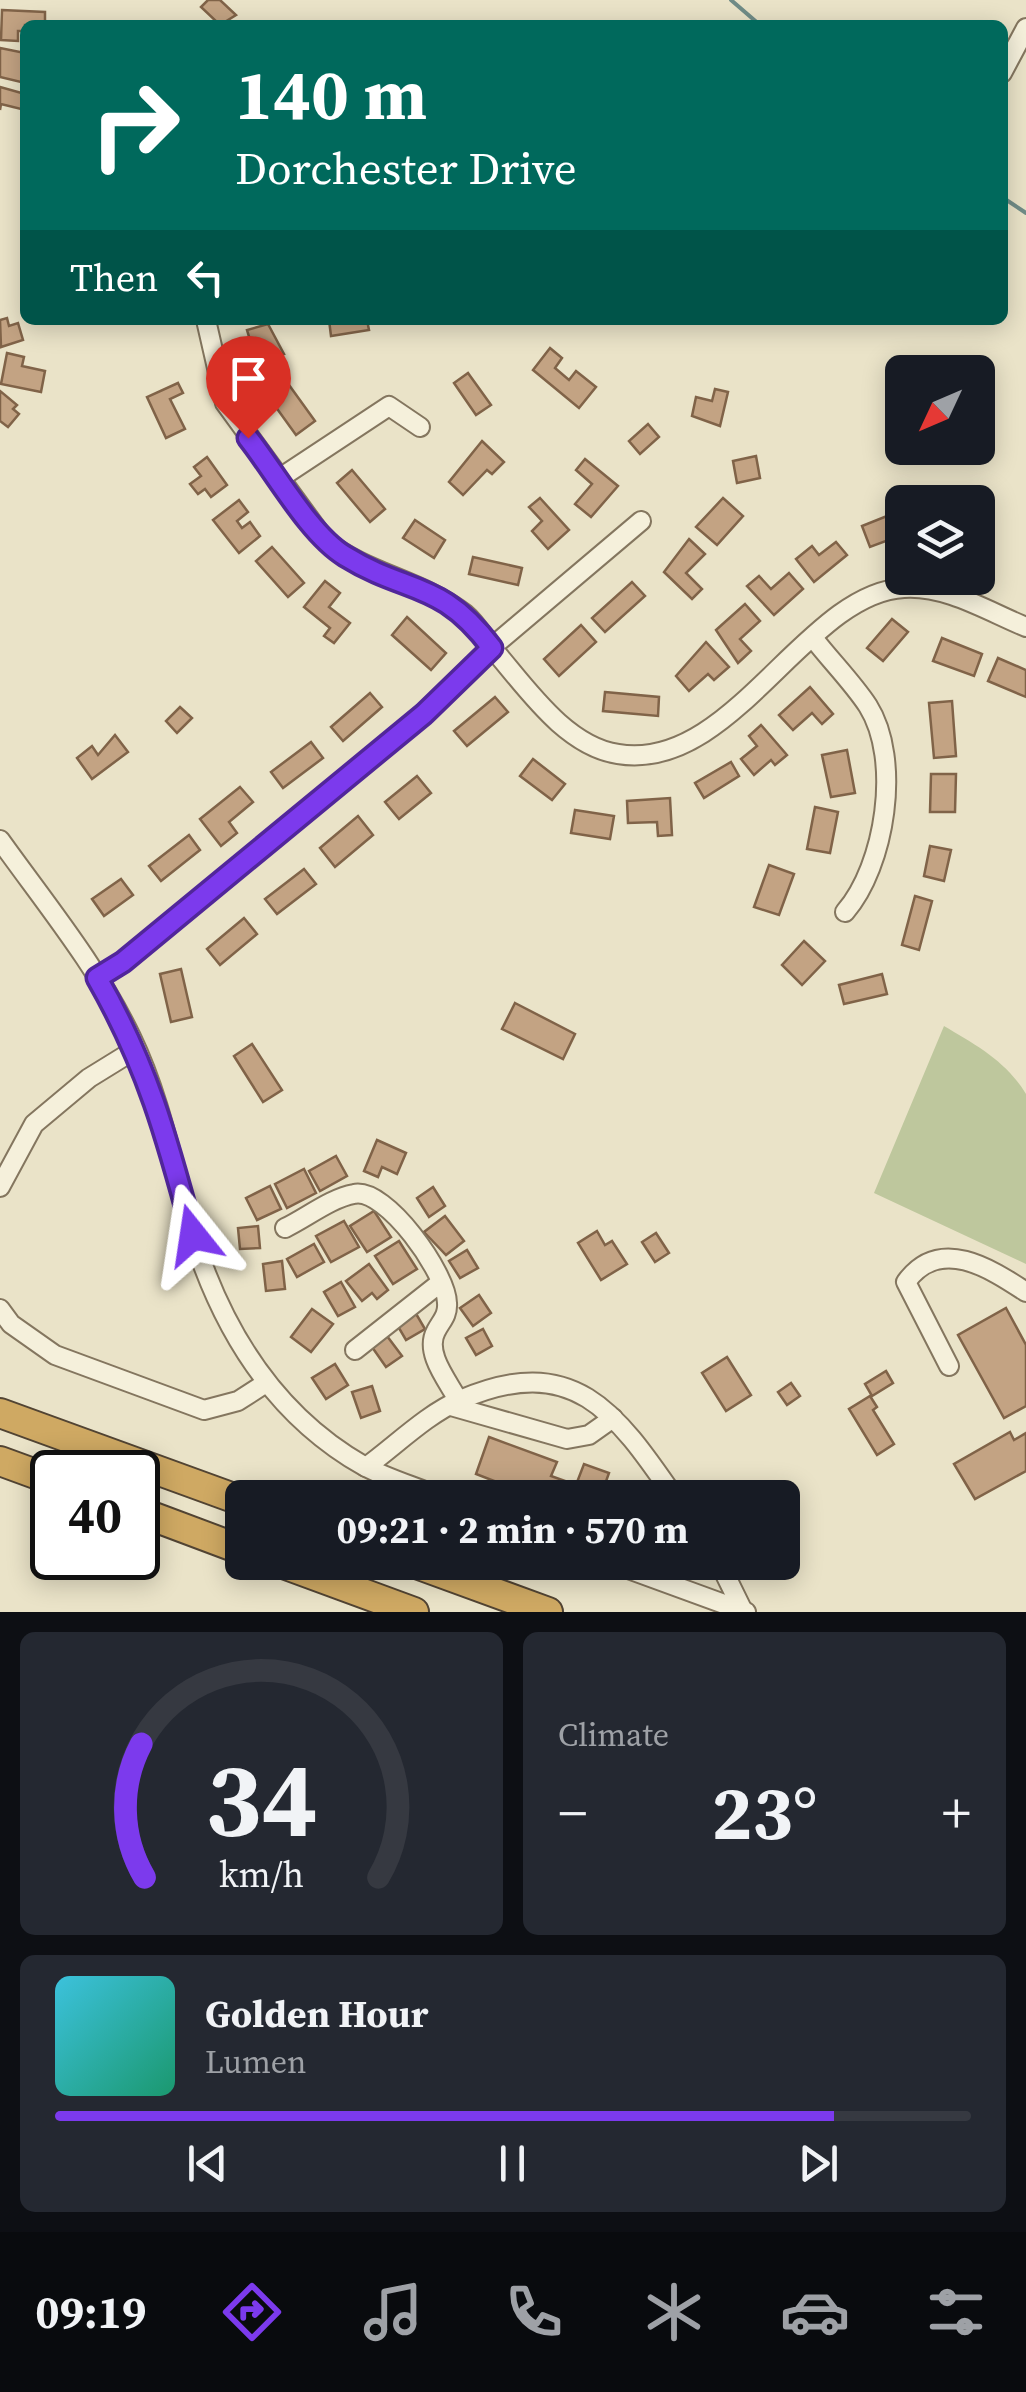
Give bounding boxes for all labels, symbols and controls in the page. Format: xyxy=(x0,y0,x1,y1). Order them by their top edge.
text: 140 m xyxy=(235,46,427,142)
icon: right xyxy=(70,60,200,190)
text: Dorchester Drive xyxy=(235,137,577,199)
icon: left xyxy=(178,250,233,305)
text: Then xyxy=(70,252,158,304)
pin xyxy=(206,336,291,439)
icon: arrive xyxy=(221,351,276,406)
north arrow xyxy=(885,355,995,465)
map controls xyxy=(885,355,995,595)
button: layers xyxy=(885,485,995,595)
position arrow xyxy=(141,1183,245,1287)
speed limit sign: 40 xyxy=(30,1450,160,1580)
text: 09:21 · 2 min · 570 m xyxy=(336,1504,689,1556)
text: Climate xyxy=(558,1713,669,1757)
text: 34 xyxy=(205,1727,318,1870)
text: 23° xyxy=(712,1761,817,1864)
text: − xyxy=(558,1775,587,1850)
text: + xyxy=(942,1775,971,1850)
text: km/h xyxy=(219,1850,304,1899)
text: Golden Hour xyxy=(205,1988,428,2040)
text: Lumen xyxy=(205,2040,307,2084)
icon: previous xyxy=(180,2136,235,2191)
icon: pause xyxy=(485,2136,540,2191)
icon: next xyxy=(791,2136,846,2191)
icon: directions xyxy=(217,2277,287,2347)
icon: music xyxy=(358,2277,428,2347)
icon: phone xyxy=(499,2277,569,2347)
icon: climate xyxy=(639,2277,709,2347)
icon: car xyxy=(780,2277,850,2347)
icon: filters xyxy=(921,2277,991,2347)
text: 09:19 xyxy=(35,2281,146,2343)

